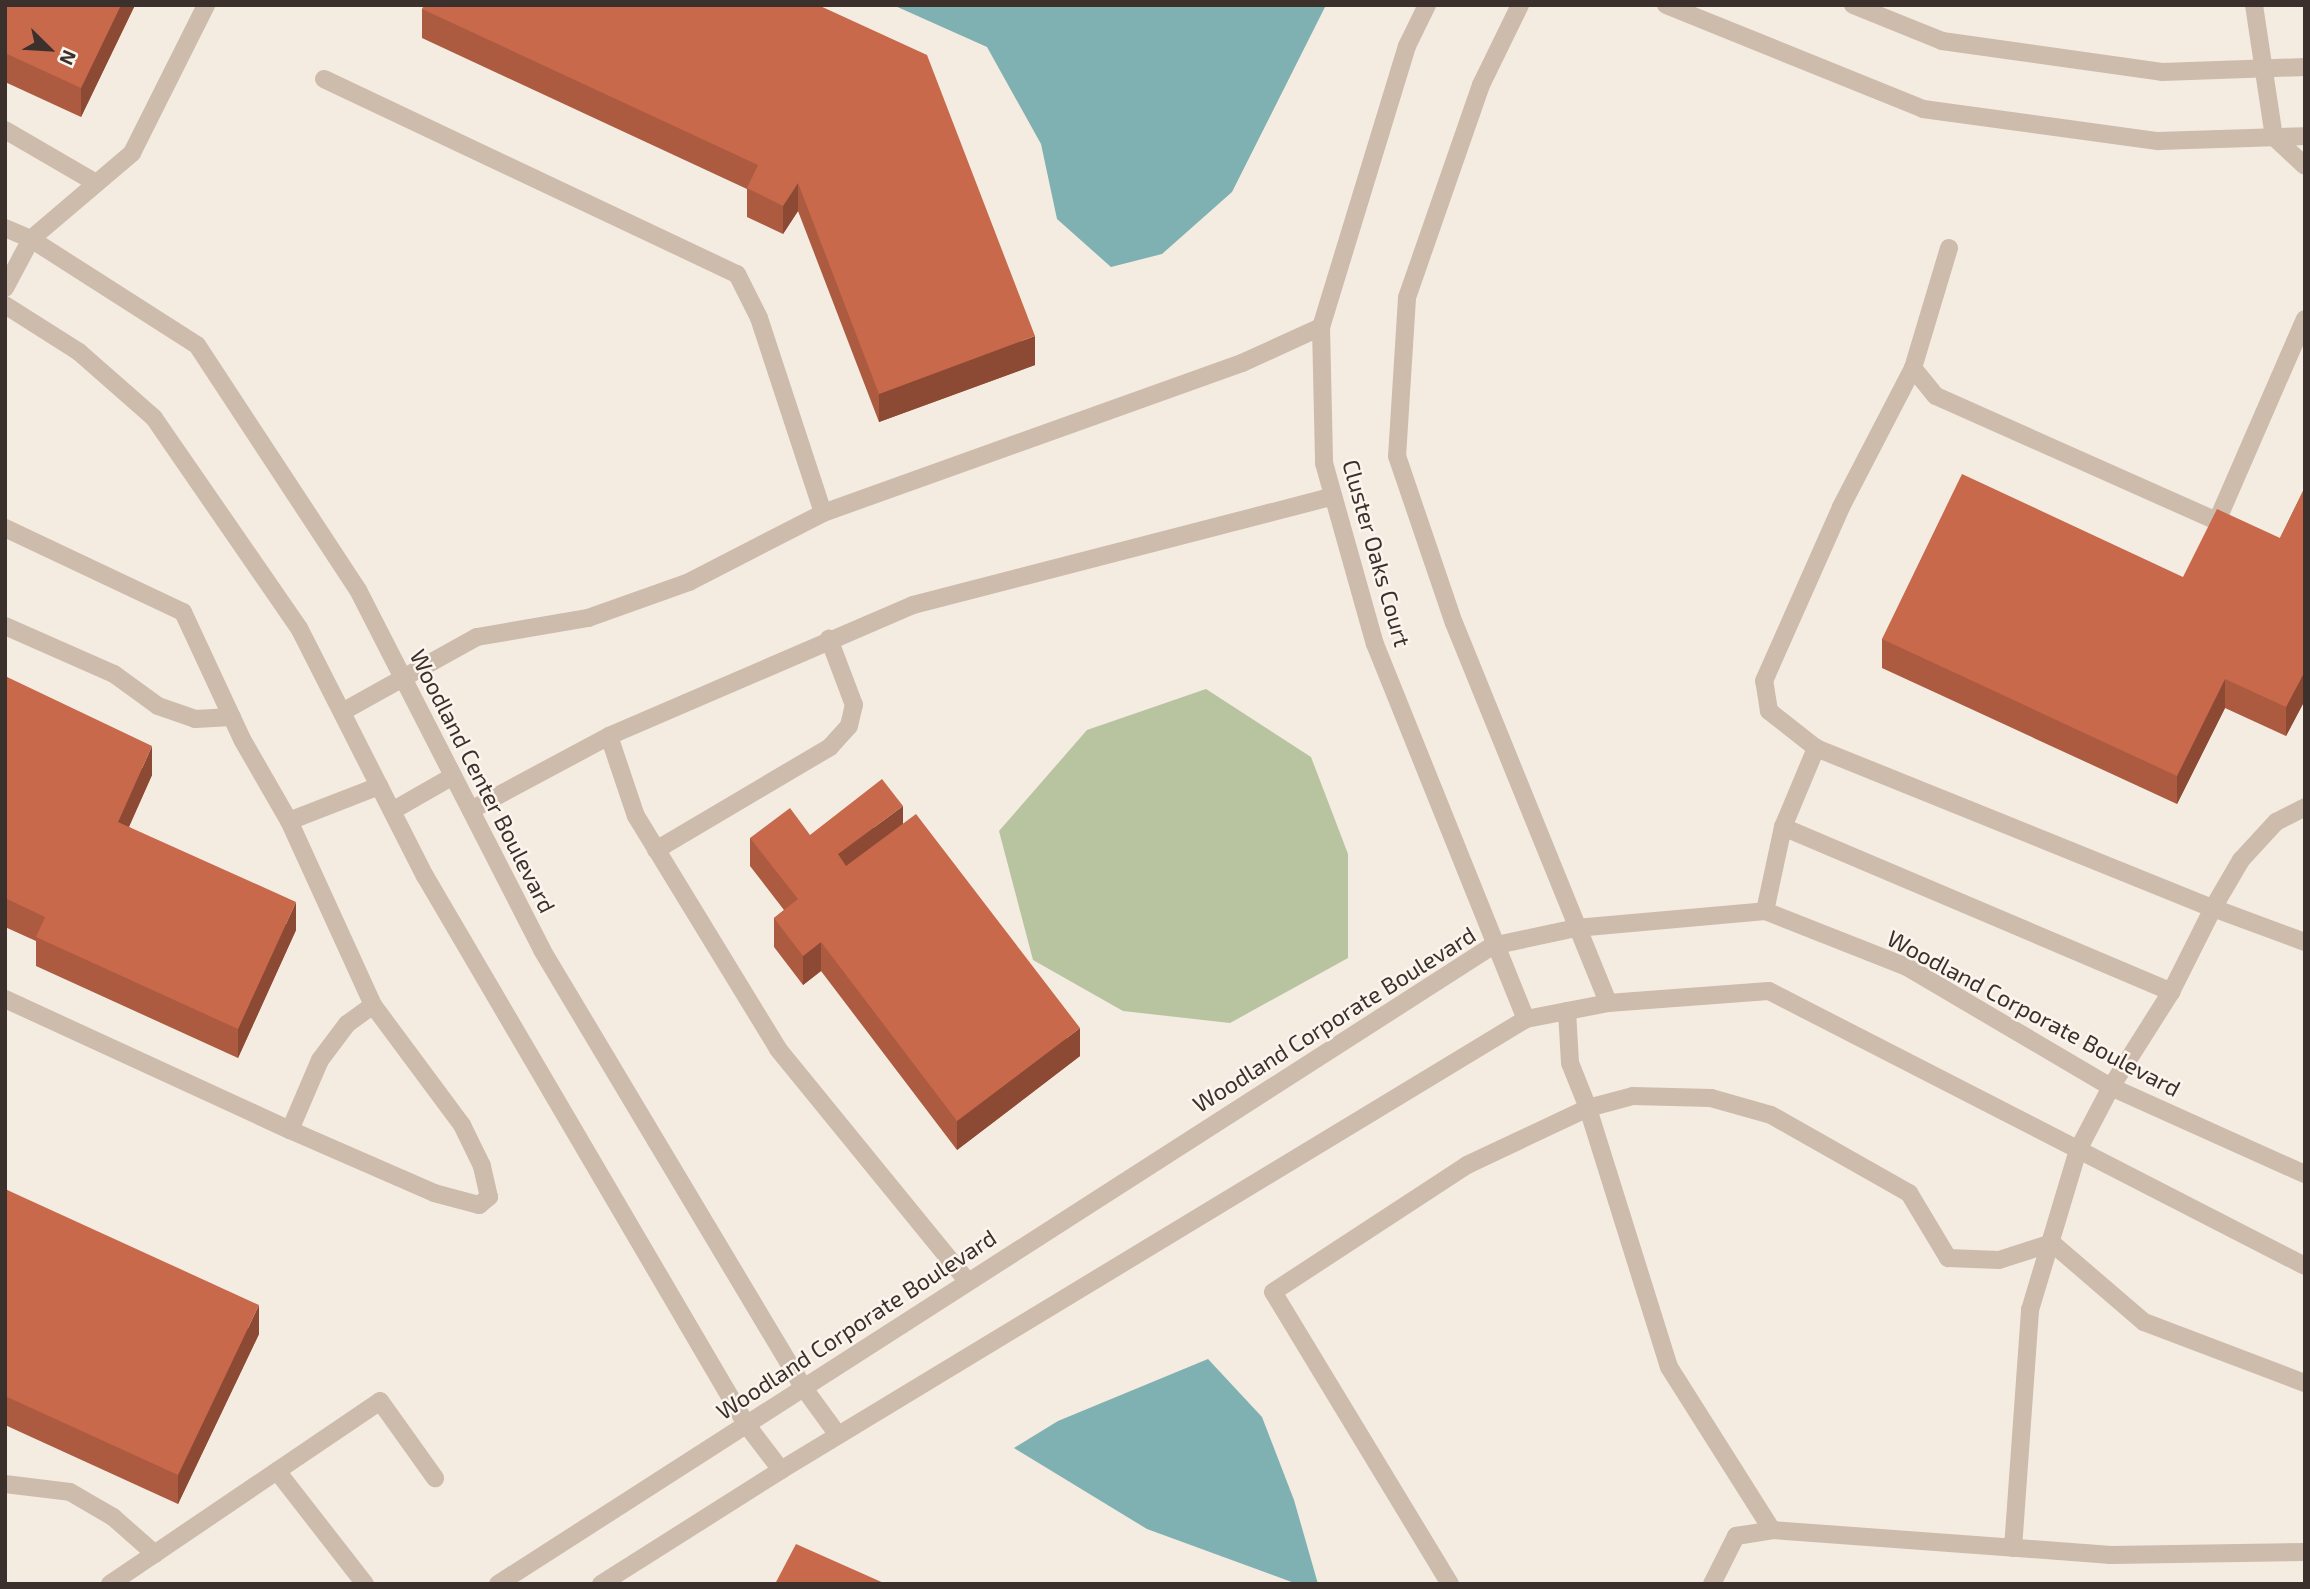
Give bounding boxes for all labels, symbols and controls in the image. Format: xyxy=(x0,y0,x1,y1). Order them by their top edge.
north arrow xyxy=(14,14,84,84)
text: N xyxy=(55,47,82,69)
street label: Cluster Oaks Court xyxy=(1337,456,1417,650)
street label: Woodland Center Boulevard xyxy=(404,644,562,918)
street label: Woodland Corporate Boulevard xyxy=(1188,920,1480,1118)
street label: Woodland Corporate Boulevard xyxy=(1883,924,2185,1102)
street label: Woodland Corporate Boulevard xyxy=(711,1223,1001,1425)

